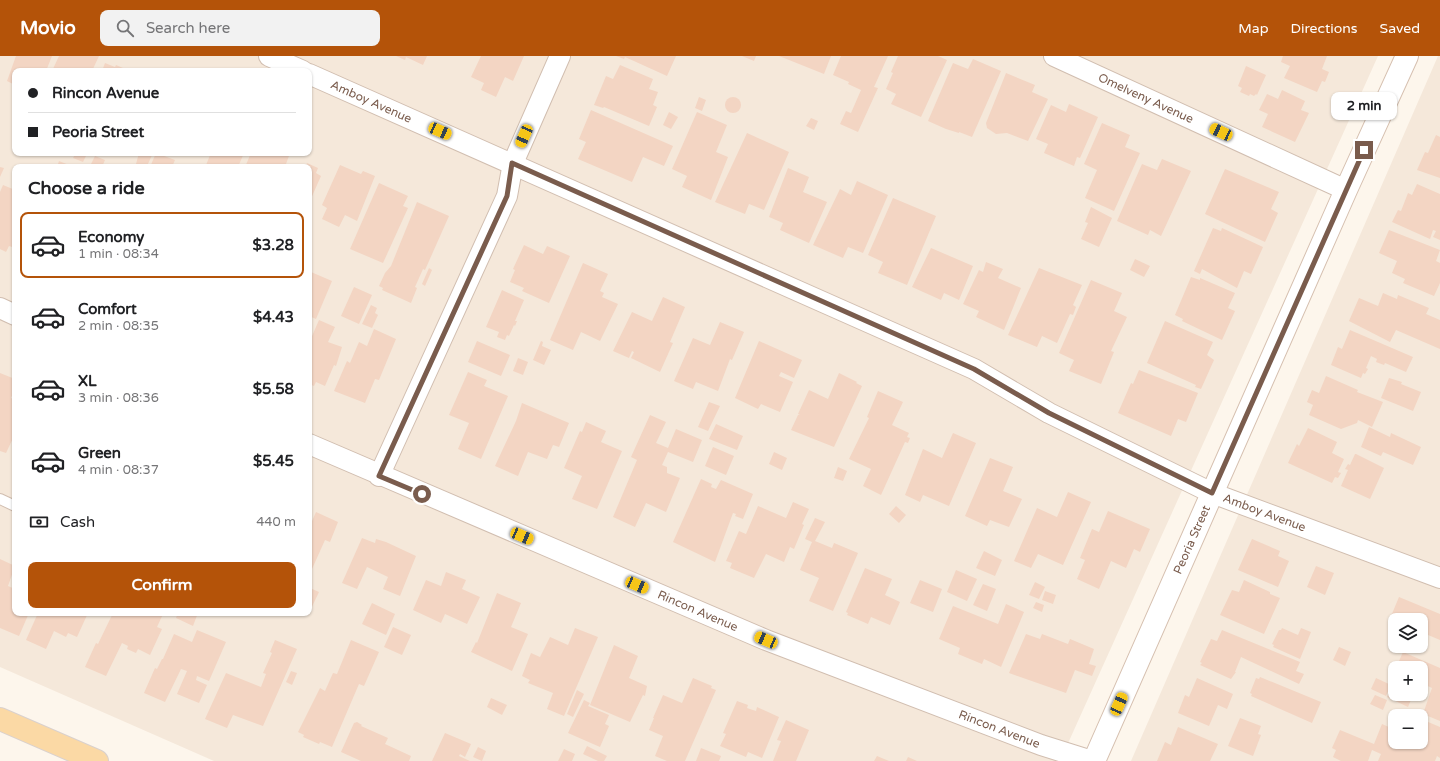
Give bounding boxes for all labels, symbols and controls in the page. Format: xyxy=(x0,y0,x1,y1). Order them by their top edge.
search box xyxy=(100,10,380,46)
text: Movio xyxy=(20,17,76,39)
icon: search xyxy=(114,17,136,39)
text: Search here xyxy=(146,19,230,37)
text: Map xyxy=(1238,20,1269,37)
text: Directions xyxy=(1291,20,1358,37)
text: Saved xyxy=(1380,20,1420,37)
street label: Omelveny Avenue xyxy=(1096,70,1196,126)
street label: Amboy Avenue xyxy=(328,77,414,126)
text: Rincon Avenue xyxy=(52,84,159,102)
callout: 2 min xyxy=(1331,92,1397,120)
text: 2 min xyxy=(1347,98,1381,114)
car xyxy=(427,121,453,141)
car xyxy=(1208,121,1234,143)
text: Peoria Street xyxy=(52,123,144,141)
car xyxy=(514,123,534,149)
route end xyxy=(1355,141,1373,159)
text: Choose a ride xyxy=(28,177,145,199)
icon: car xyxy=(30,227,66,263)
text: Economy xyxy=(78,228,144,246)
text: $3.28 xyxy=(253,236,294,254)
text: 1 min · 08:34 xyxy=(78,246,159,262)
icon: car xyxy=(30,299,66,335)
text: Comfort xyxy=(78,300,137,318)
text: $4.43 xyxy=(253,308,294,326)
text: 2 min · 08:35 xyxy=(78,318,159,334)
icon: car xyxy=(30,371,66,407)
text: XL xyxy=(78,372,97,390)
text: $5.58 xyxy=(253,380,294,398)
text: 3 min · 08:36 xyxy=(78,390,159,406)
icon: car xyxy=(30,443,66,479)
text: Green xyxy=(78,444,121,462)
text: $5.45 xyxy=(253,452,294,470)
text: 4 min · 08:37 xyxy=(78,462,159,478)
route start xyxy=(413,485,431,503)
street label: Amboy Avenue xyxy=(1221,491,1308,534)
street label: Peoria Street xyxy=(1170,503,1213,576)
icon: cash xyxy=(28,511,50,533)
text: Cash xyxy=(60,513,95,531)
text: 440 m xyxy=(256,514,296,530)
car xyxy=(509,526,535,546)
button: Confirm xyxy=(28,562,296,608)
car xyxy=(624,575,650,595)
street label: Rincon Avenue xyxy=(656,587,740,634)
map controls xyxy=(1388,613,1428,749)
button: layers xyxy=(1388,613,1428,653)
car xyxy=(753,630,779,650)
button: + xyxy=(1388,661,1428,701)
car xyxy=(1109,691,1129,717)
street label: Rincon Avenue xyxy=(957,707,1042,751)
button: − xyxy=(1388,709,1428,749)

